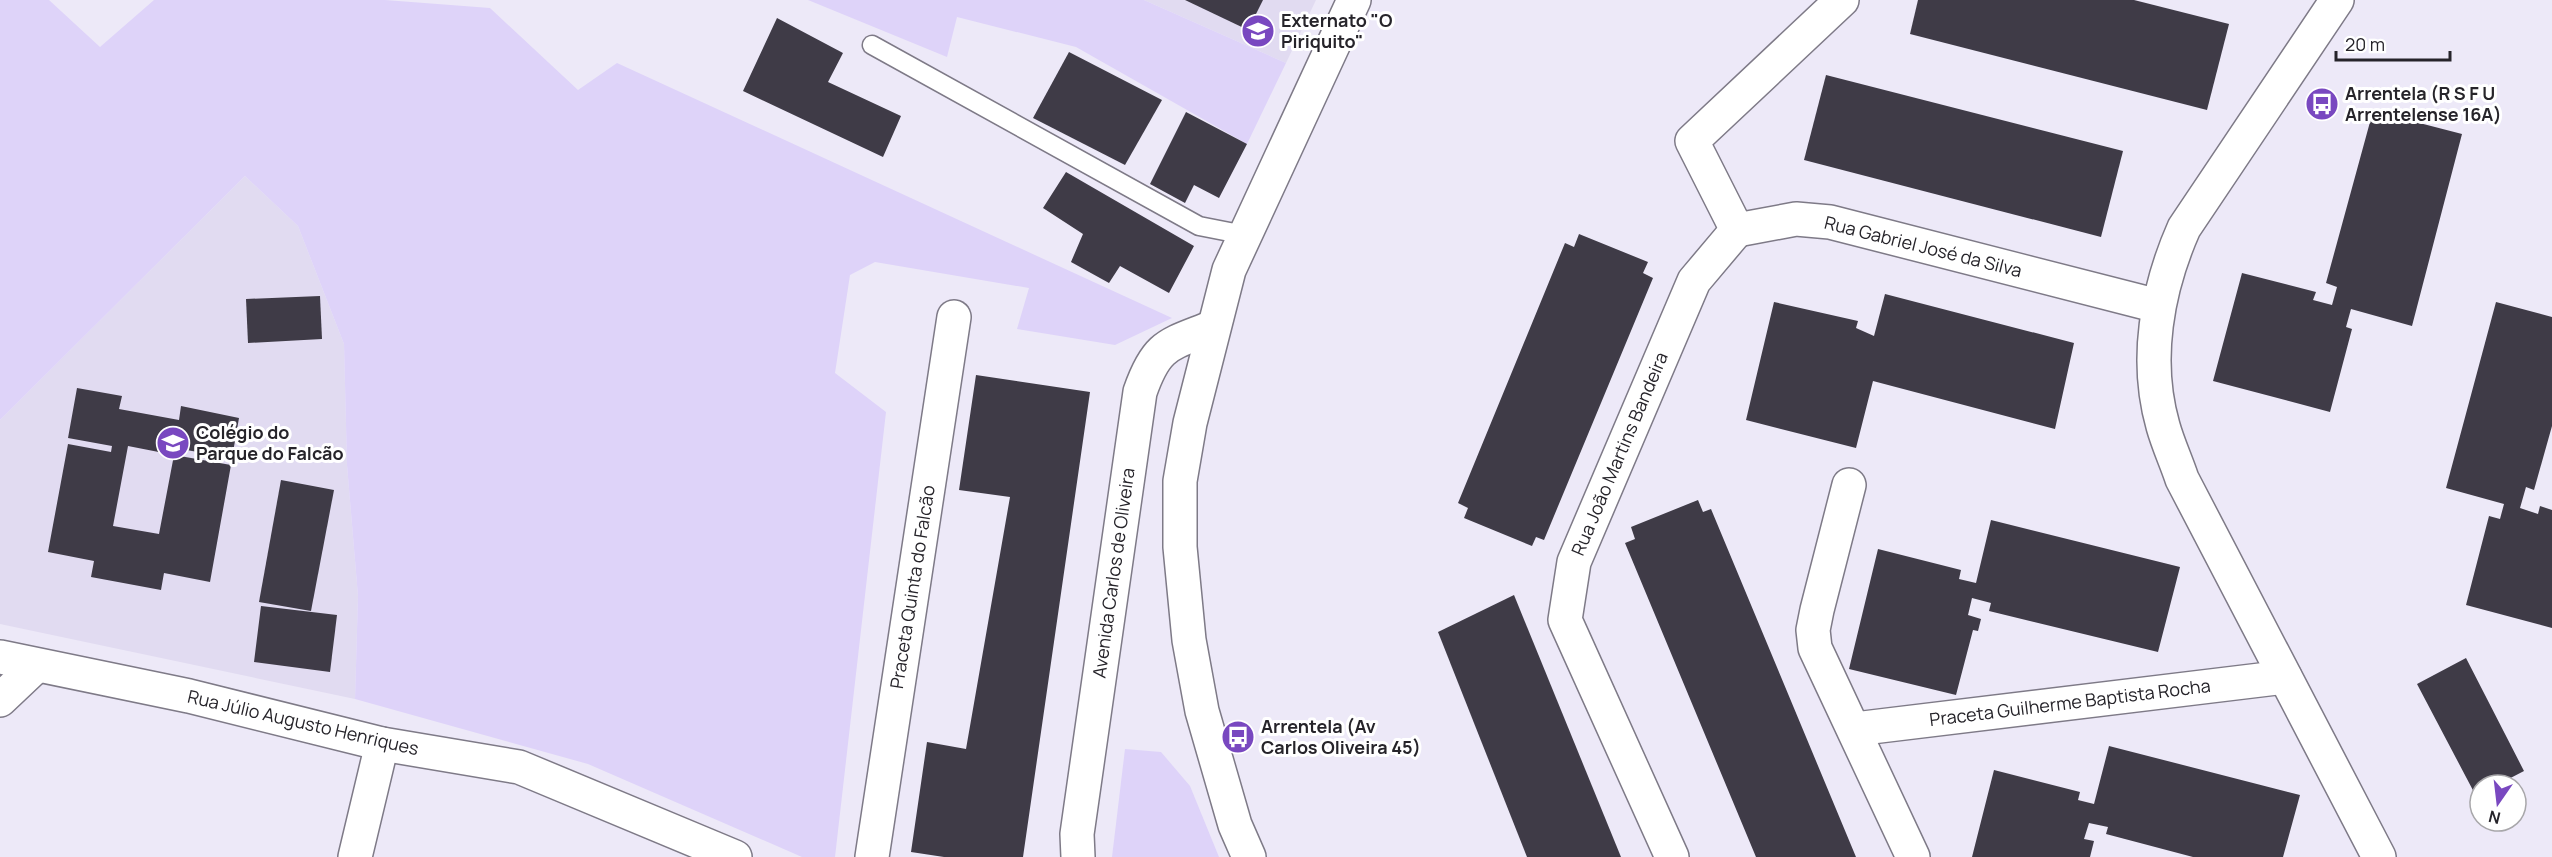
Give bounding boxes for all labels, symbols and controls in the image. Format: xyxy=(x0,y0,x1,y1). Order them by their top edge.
place label: Externato "O Piriquito" xyxy=(1281,8,1392,53)
school or university icon: Externato "O Piriquito" xyxy=(1240,13,1276,49)
scale bar xyxy=(2336,24,2450,62)
text: 20 m xyxy=(2345,32,2385,56)
place label: Arrentela (R S F U Arrentelense 16A) xyxy=(2345,81,2502,126)
bus stop icon: Arrentela (R S F U Arrentelense 16A) xyxy=(2304,86,2340,122)
street label: Rua Gabriel José da Silva xyxy=(1822,210,2025,282)
street label: Rua João Martins Bandeira xyxy=(1565,348,1673,559)
place label: Colégio do Parque do Falcão xyxy=(196,420,344,465)
school or university icon: Colégio do Parque do Falcão xyxy=(155,425,191,461)
street label: Avenida Carlos de Oliveira xyxy=(1086,466,1140,679)
street label: Praceta Quinta do Falcão xyxy=(884,483,940,690)
street label: Praceta Guilherme Baptista Rocha xyxy=(1928,673,2212,731)
street label: Rua Júlio Augusto Henriques xyxy=(185,684,421,760)
place label: Arrentela (Av Carlos Oliveira 45) xyxy=(1261,714,1421,759)
bus stop icon: Arrentela (Av Carlos Oliveira 45) xyxy=(1220,719,1256,755)
north arrow xyxy=(2468,773,2528,833)
text: N xyxy=(2486,805,2503,830)

